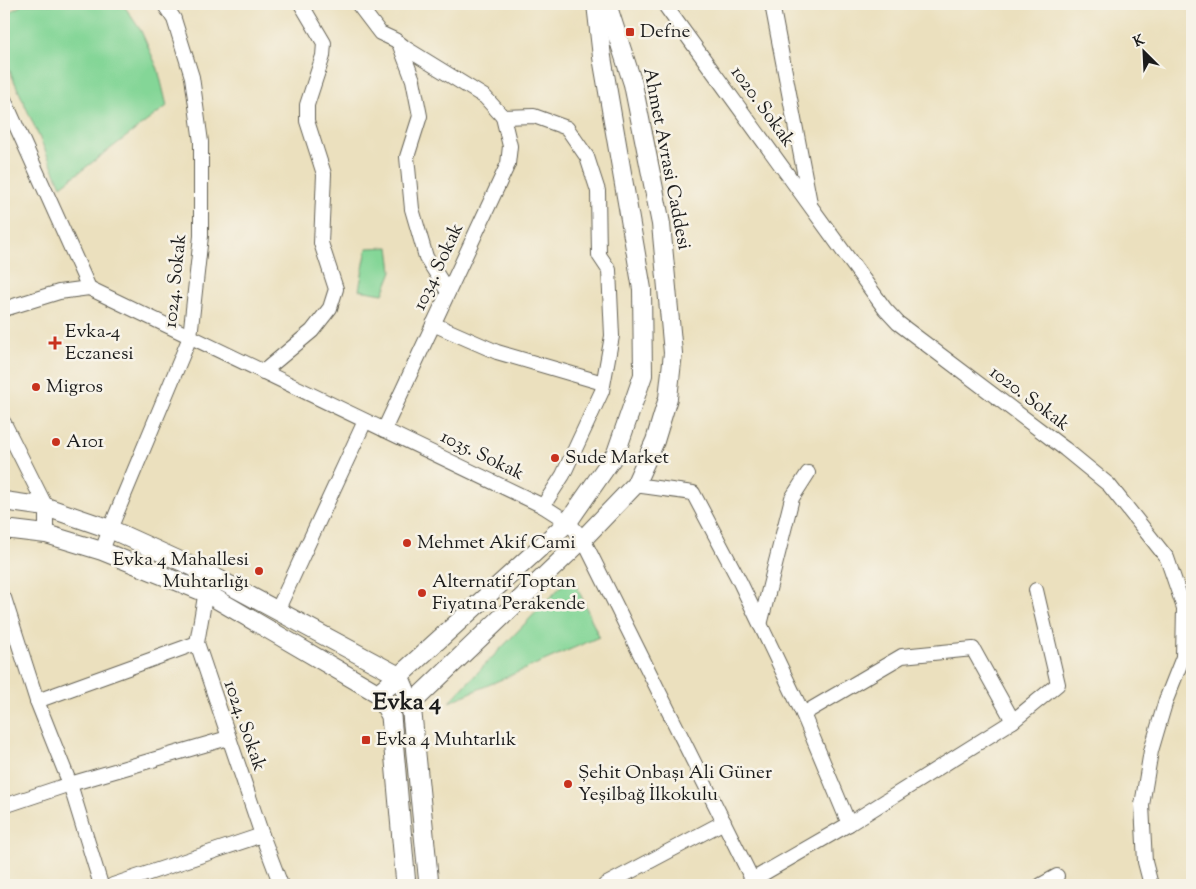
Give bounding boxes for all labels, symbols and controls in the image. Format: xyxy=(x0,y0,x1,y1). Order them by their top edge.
place label: Defne xyxy=(640,19,690,46)
marker: Defne xyxy=(624,26,636,38)
north arrow xyxy=(1118,28,1168,78)
text: K xyxy=(1131,30,1149,53)
street label: 1020. Sokak xyxy=(723,61,801,154)
street label: Ahmet Avrasi Caddesi xyxy=(635,66,697,252)
street label: 1034. Sokak xyxy=(407,218,471,315)
street label: 1024. Sokak xyxy=(158,232,194,329)
place label: Evka-4 Eczanesi xyxy=(65,319,134,368)
marker: Evka-4 Eczanesi xyxy=(49,337,61,349)
street label: 1020. Sokak xyxy=(983,360,1075,439)
place label: Migros xyxy=(46,374,103,401)
marker: Migros xyxy=(30,381,42,393)
street label: 1035. Sokak xyxy=(435,424,529,488)
place label: A101 xyxy=(66,429,105,456)
marker: A101 xyxy=(50,436,62,448)
place label: Sude Market xyxy=(565,445,669,472)
marker: Sude Market xyxy=(549,452,561,464)
place label: Mehmet Akif Cami xyxy=(417,530,576,557)
marker: Mehmet Akif Cami xyxy=(401,537,413,549)
place label: Evka 4 Mahallesi Muhtarlığı xyxy=(113,547,249,596)
marker: Evka 4 Mahallesi Muhtarlığı xyxy=(253,565,265,577)
place label: Alternatif Toptan Fiyatına Perakende xyxy=(432,569,586,618)
marker: Alternatif Toptan Fiyatına Perakende xyxy=(416,587,428,599)
street label: 1024. Sokak xyxy=(216,677,272,776)
district label: Evka 4 xyxy=(373,686,441,720)
place label: Evka 4 Muhtarlık xyxy=(376,727,517,754)
marker: Evka 4 Muhtarlık xyxy=(360,734,372,746)
place label: Şehit Onbaşı Ali Güner Yeşilbağ İlkokulu xyxy=(578,760,772,809)
marker: Şehit Onbaşı Ali Güner Yeşilbağ İlkokulu xyxy=(562,778,574,790)

